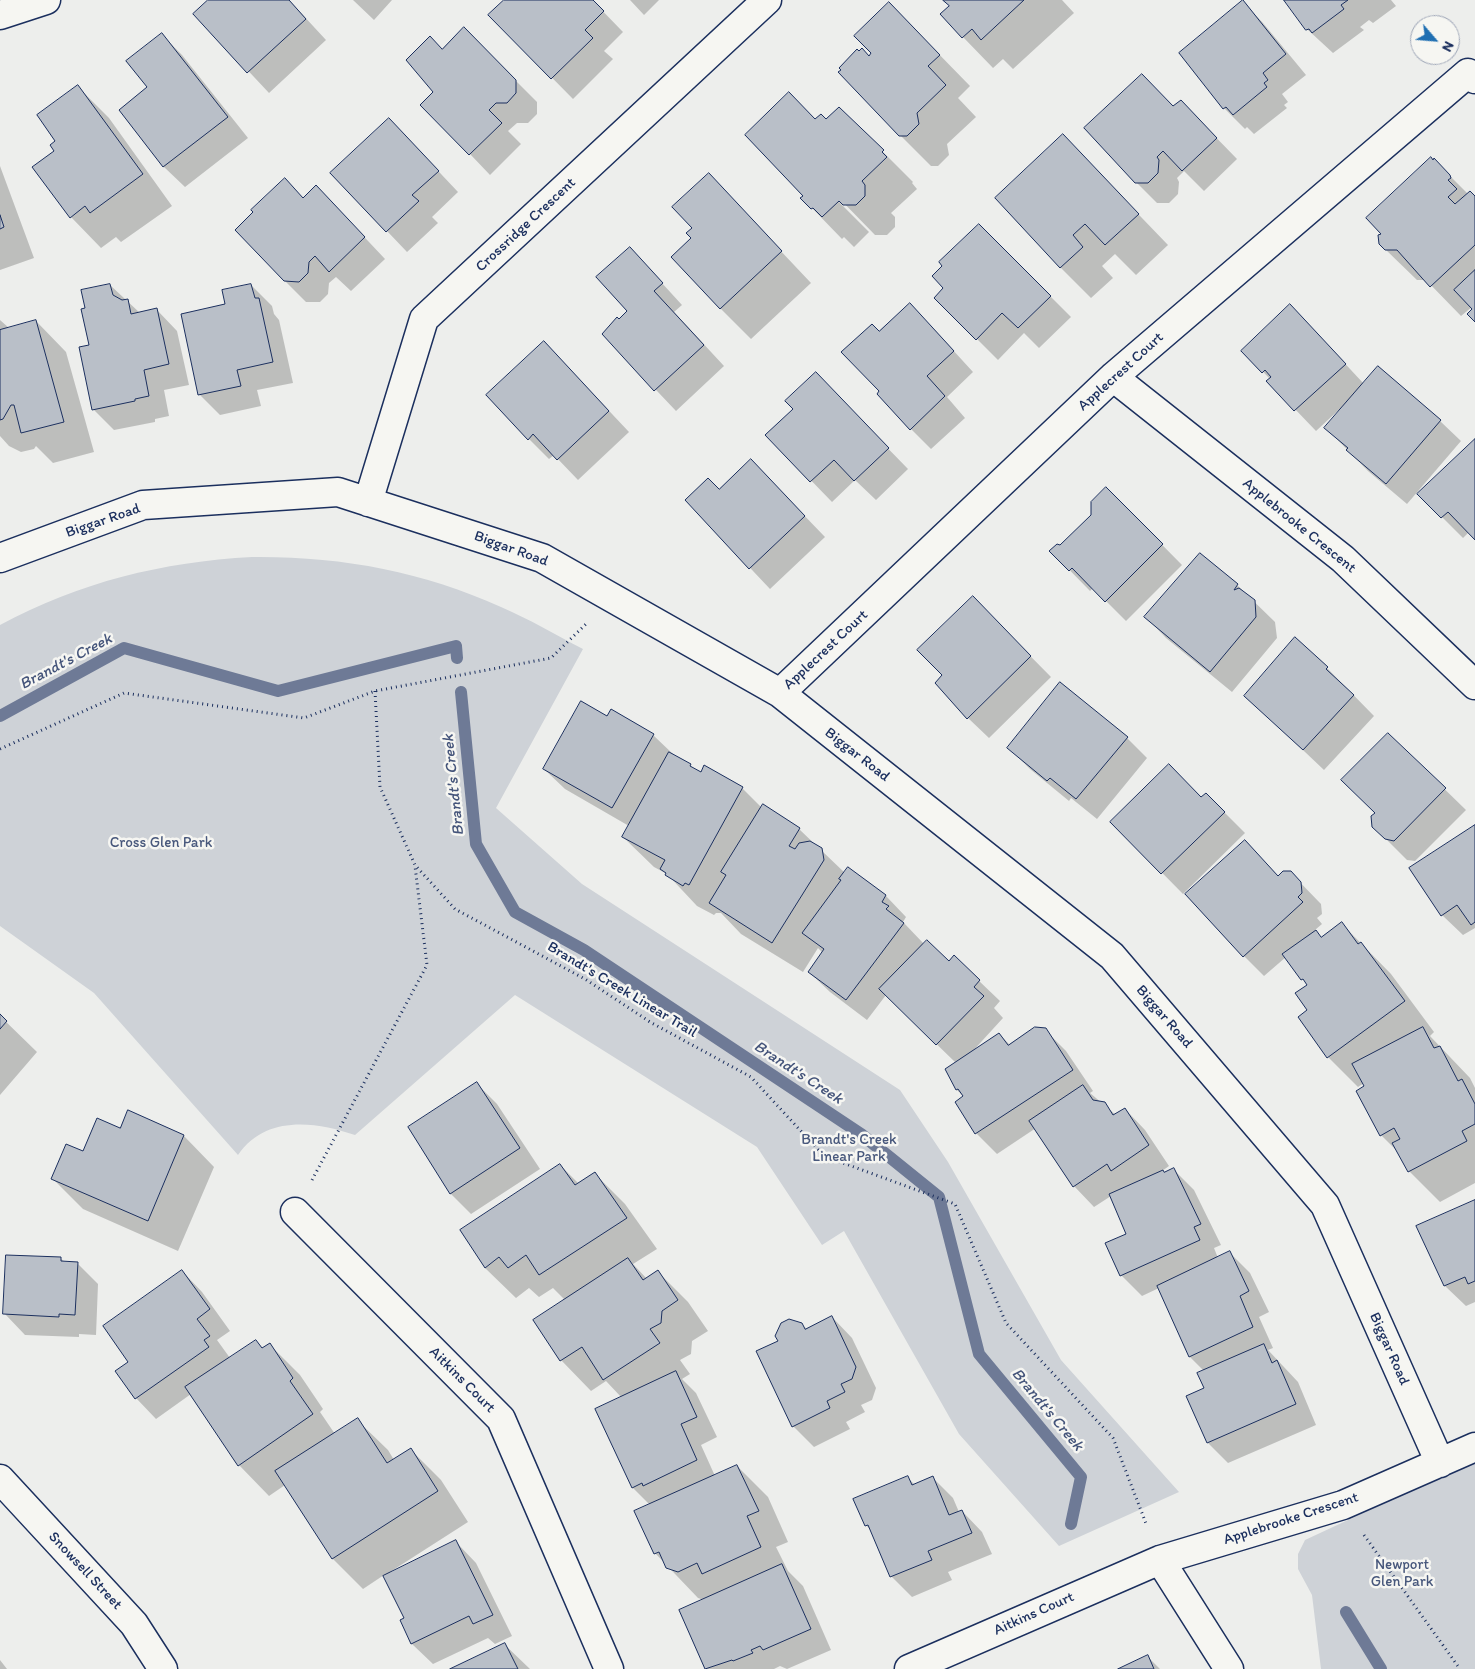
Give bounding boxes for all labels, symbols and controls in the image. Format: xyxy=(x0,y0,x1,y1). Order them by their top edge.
north arrow xyxy=(1410,15,1460,65)
text: N xyxy=(1438,39,1458,55)
street label: Crossridge Crescent xyxy=(472,174,580,276)
street label: Applecrest Court xyxy=(1074,329,1168,415)
street label: Applebrooke Crescent xyxy=(1239,475,1359,577)
street label: Biggar Road xyxy=(63,500,143,542)
street label: Biggar Road xyxy=(471,527,551,571)
street label: Applecrest Court xyxy=(780,606,872,694)
water label: Brandt's Creek xyxy=(17,630,115,694)
street label: Biggar Road xyxy=(821,724,893,786)
water label: Brandt's Creek xyxy=(439,733,469,837)
park label: Cross Glen Park xyxy=(110,834,212,852)
street label: Brandt's Creek Linear Trail xyxy=(544,938,700,1042)
street label: Biggar Road xyxy=(1132,982,1196,1052)
water label: Brandt's Creek xyxy=(750,1037,846,1109)
park label: Brandt's Creek Linear Park xyxy=(801,1131,897,1166)
street label: Biggar Road xyxy=(1365,1310,1413,1388)
street label: Aitkins Court xyxy=(425,1343,499,1417)
water label: Brandt's Creek xyxy=(1007,1365,1087,1455)
street label: Applebrooke Crescent xyxy=(1221,1489,1361,1549)
street label: Snowsell Street xyxy=(44,1528,126,1614)
park label: Newport Glen Park xyxy=(1371,1556,1433,1591)
street label: Aitkins Court xyxy=(991,1588,1077,1640)

